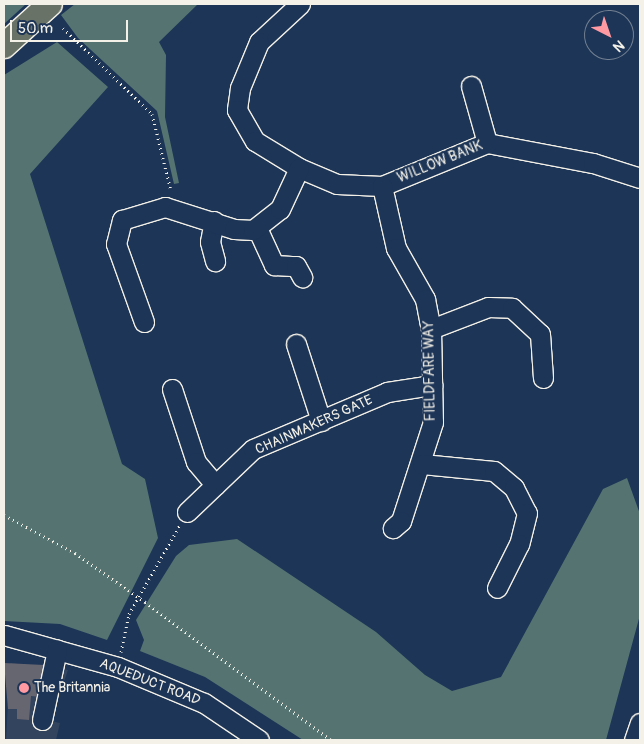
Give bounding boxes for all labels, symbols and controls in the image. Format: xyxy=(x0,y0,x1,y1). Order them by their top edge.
scale bar xyxy=(12,10,130,42)
north arrow xyxy=(584,10,634,60)
text: 50 m xyxy=(18,19,53,38)
text: N xyxy=(609,36,628,55)
street label: WILLOW BANK xyxy=(395,137,485,187)
street label: FIELDFARE WAY xyxy=(421,321,439,421)
street label: CHAINMAKERS GATE xyxy=(253,392,375,458)
street label: AQUEDUCT ROAD xyxy=(97,655,203,709)
place label: The Britannia xyxy=(34,680,110,696)
marker: The Britannia xyxy=(18,682,30,694)

